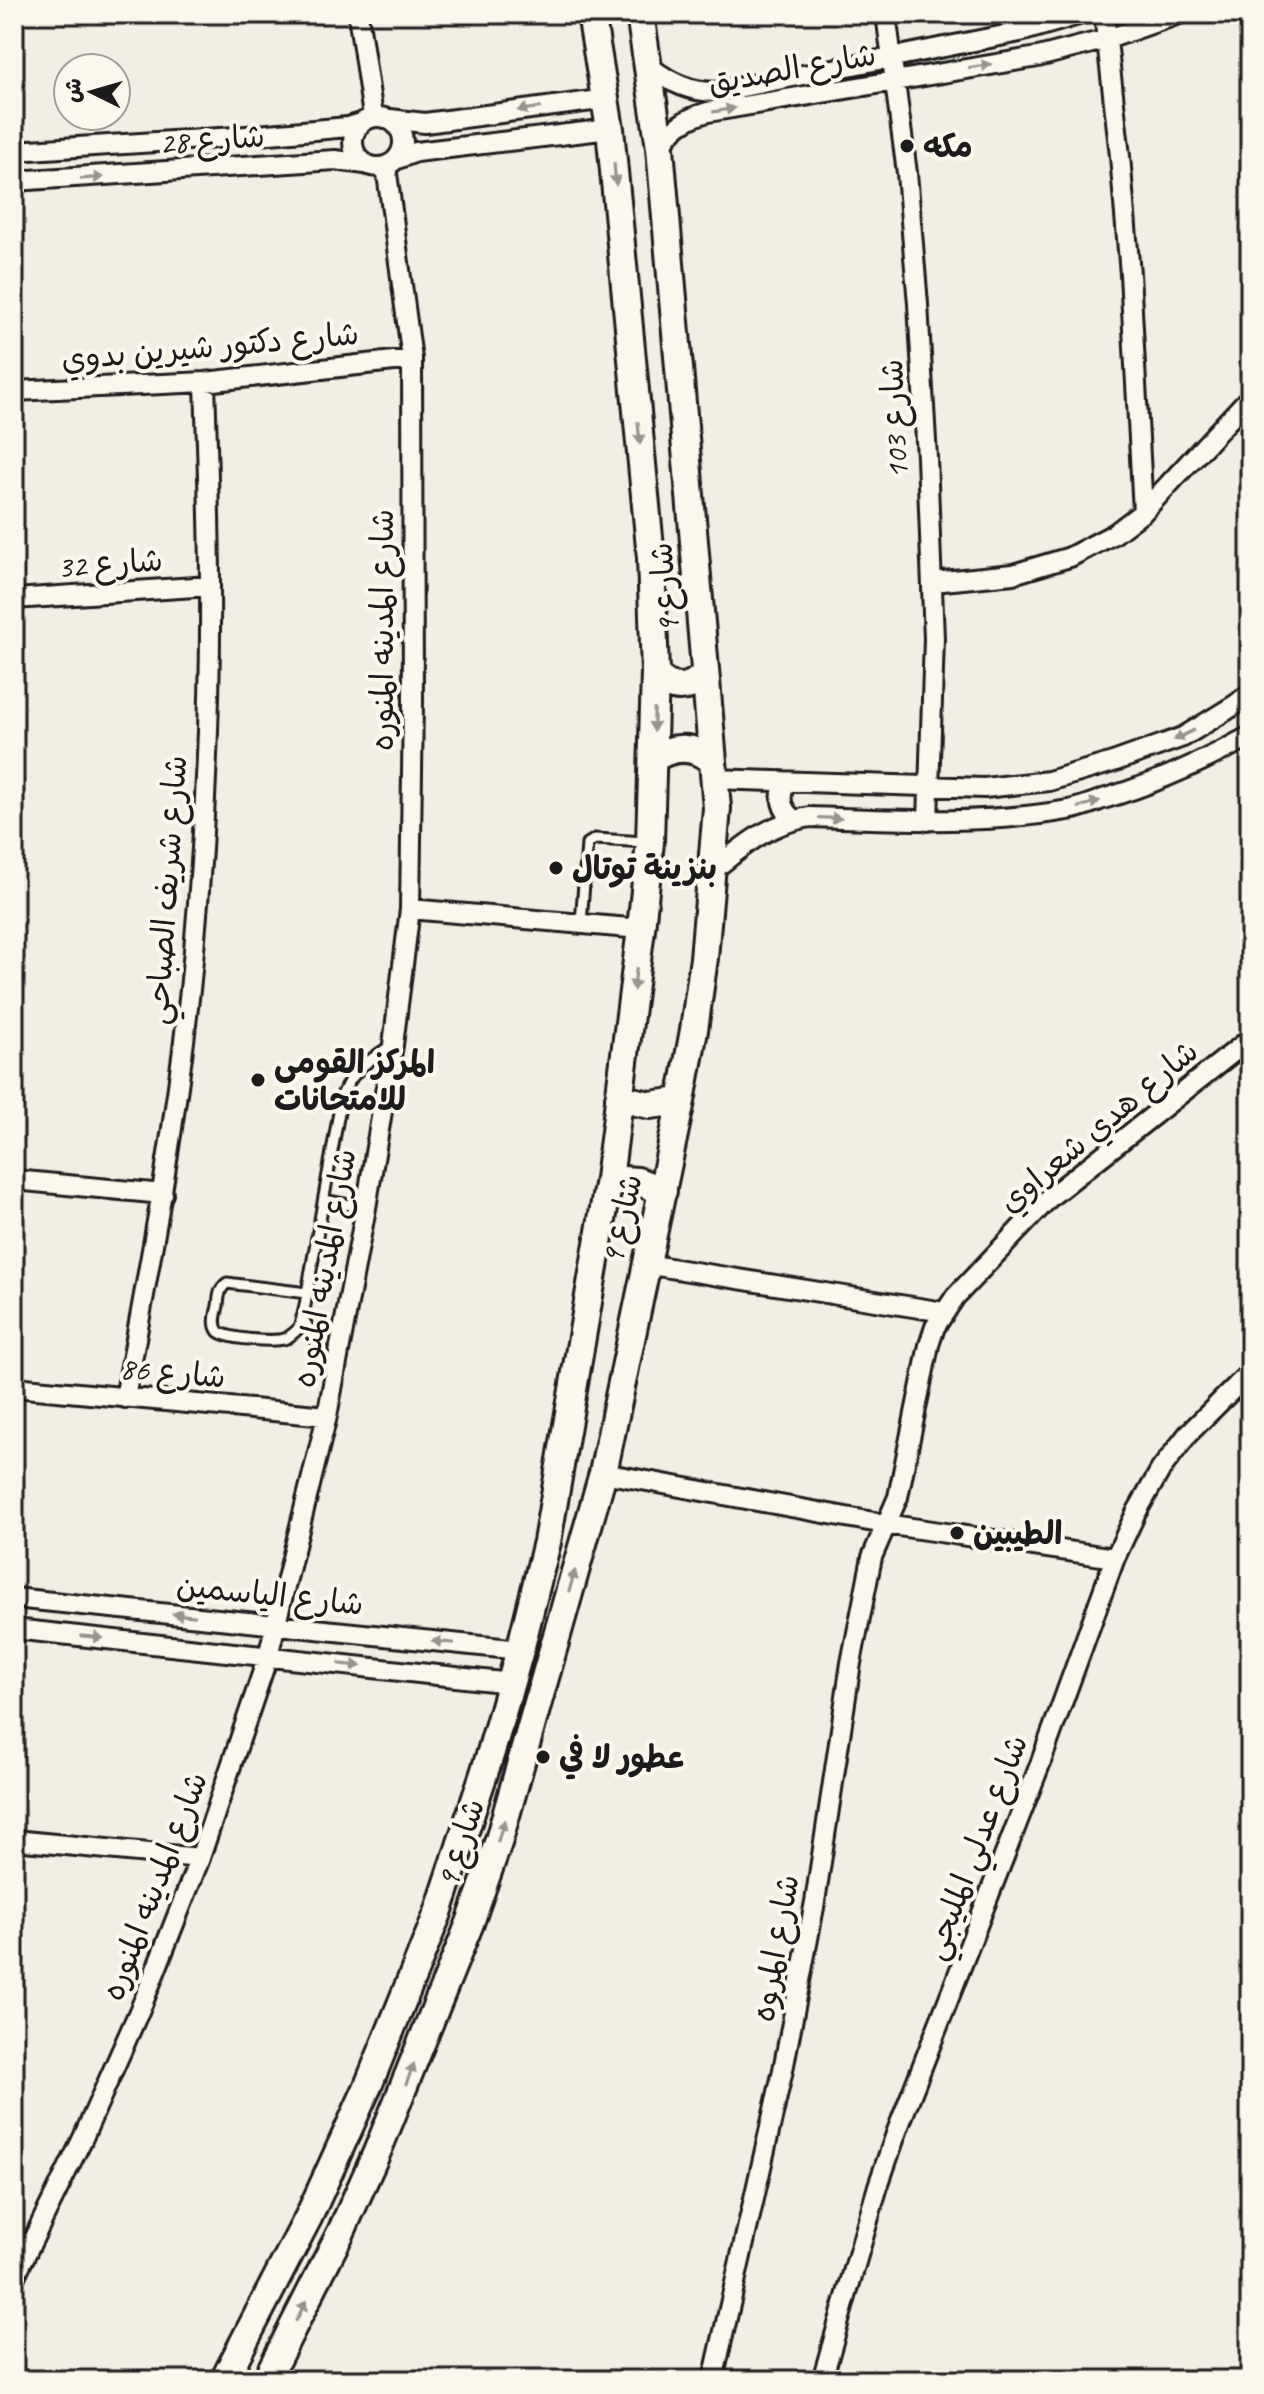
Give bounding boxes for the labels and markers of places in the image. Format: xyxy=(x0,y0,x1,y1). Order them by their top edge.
place label: مكه xyxy=(923,126,972,167)
marker: مكه xyxy=(898,137,916,155)
place label: بنزينة توتال xyxy=(572,848,717,889)
marker: بنزينة توتال xyxy=(547,859,565,877)
place label: المركز القومى للامتحانات xyxy=(274,1042,435,1120)
marker: المركز القومى للامتحانات xyxy=(249,1071,267,1089)
place label: الطيبين xyxy=(973,1513,1063,1554)
marker: الطيبين xyxy=(948,1524,966,1542)
place label: عطور لا في xyxy=(559,1734,686,1780)
marker: عطور لا في xyxy=(534,1748,552,1766)

